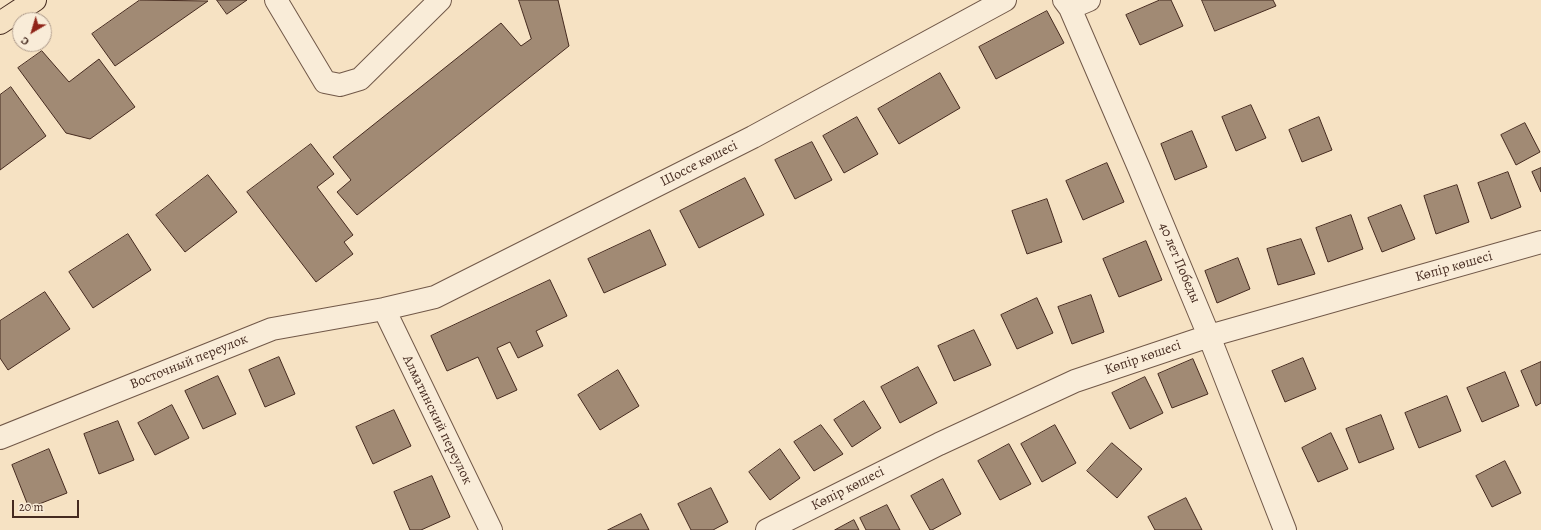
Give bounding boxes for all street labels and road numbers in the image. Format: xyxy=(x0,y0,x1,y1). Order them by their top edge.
street label: Шоссе көшесі xyxy=(658,137,740,191)
street label: 40 лет Победы xyxy=(1155,220,1203,306)
street label: Көпір көшесі xyxy=(1413,248,1495,286)
street label: Восточный переулок xyxy=(128,331,250,393)
street label: Көпір көшесі xyxy=(1103,337,1183,379)
street label: Алматинский переулок xyxy=(398,353,476,487)
street label: Көпір көшесі xyxy=(809,463,887,515)

